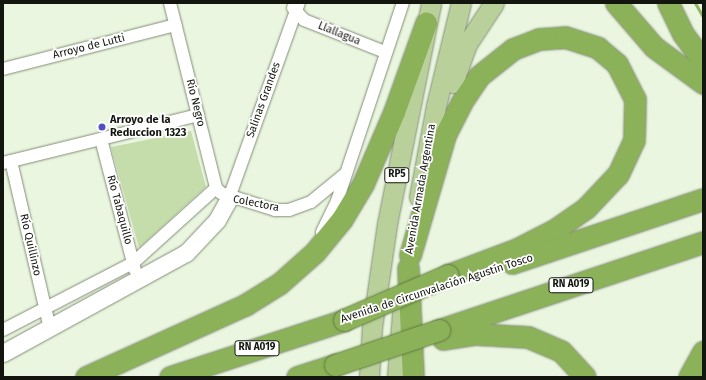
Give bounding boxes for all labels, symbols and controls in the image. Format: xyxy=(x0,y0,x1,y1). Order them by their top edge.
street label: Llallagua xyxy=(316,20,362,48)
street label: Arroyo de Lutti xyxy=(52,32,126,62)
street label: Salinas Grandes xyxy=(244,60,284,140)
street label: Río Negro xyxy=(183,78,207,128)
place label: Arroyo de la Reduccion 1323 xyxy=(110,114,186,140)
marker: Arroyo de la Reduccion 1323 xyxy=(97,122,107,132)
street label: Avenida Armada Argentina xyxy=(403,123,439,255)
road number: RP5 xyxy=(384,167,410,183)
street label: Río Tabaquillo xyxy=(103,174,135,246)
street label: Colectora xyxy=(232,193,280,215)
street label: Río Quillinzo xyxy=(16,213,44,277)
street label: Avenida de Circunvalación Agustín Tosco xyxy=(339,252,535,326)
road number: RN A019 xyxy=(548,277,594,293)
road number: RN A019 xyxy=(234,340,280,356)

